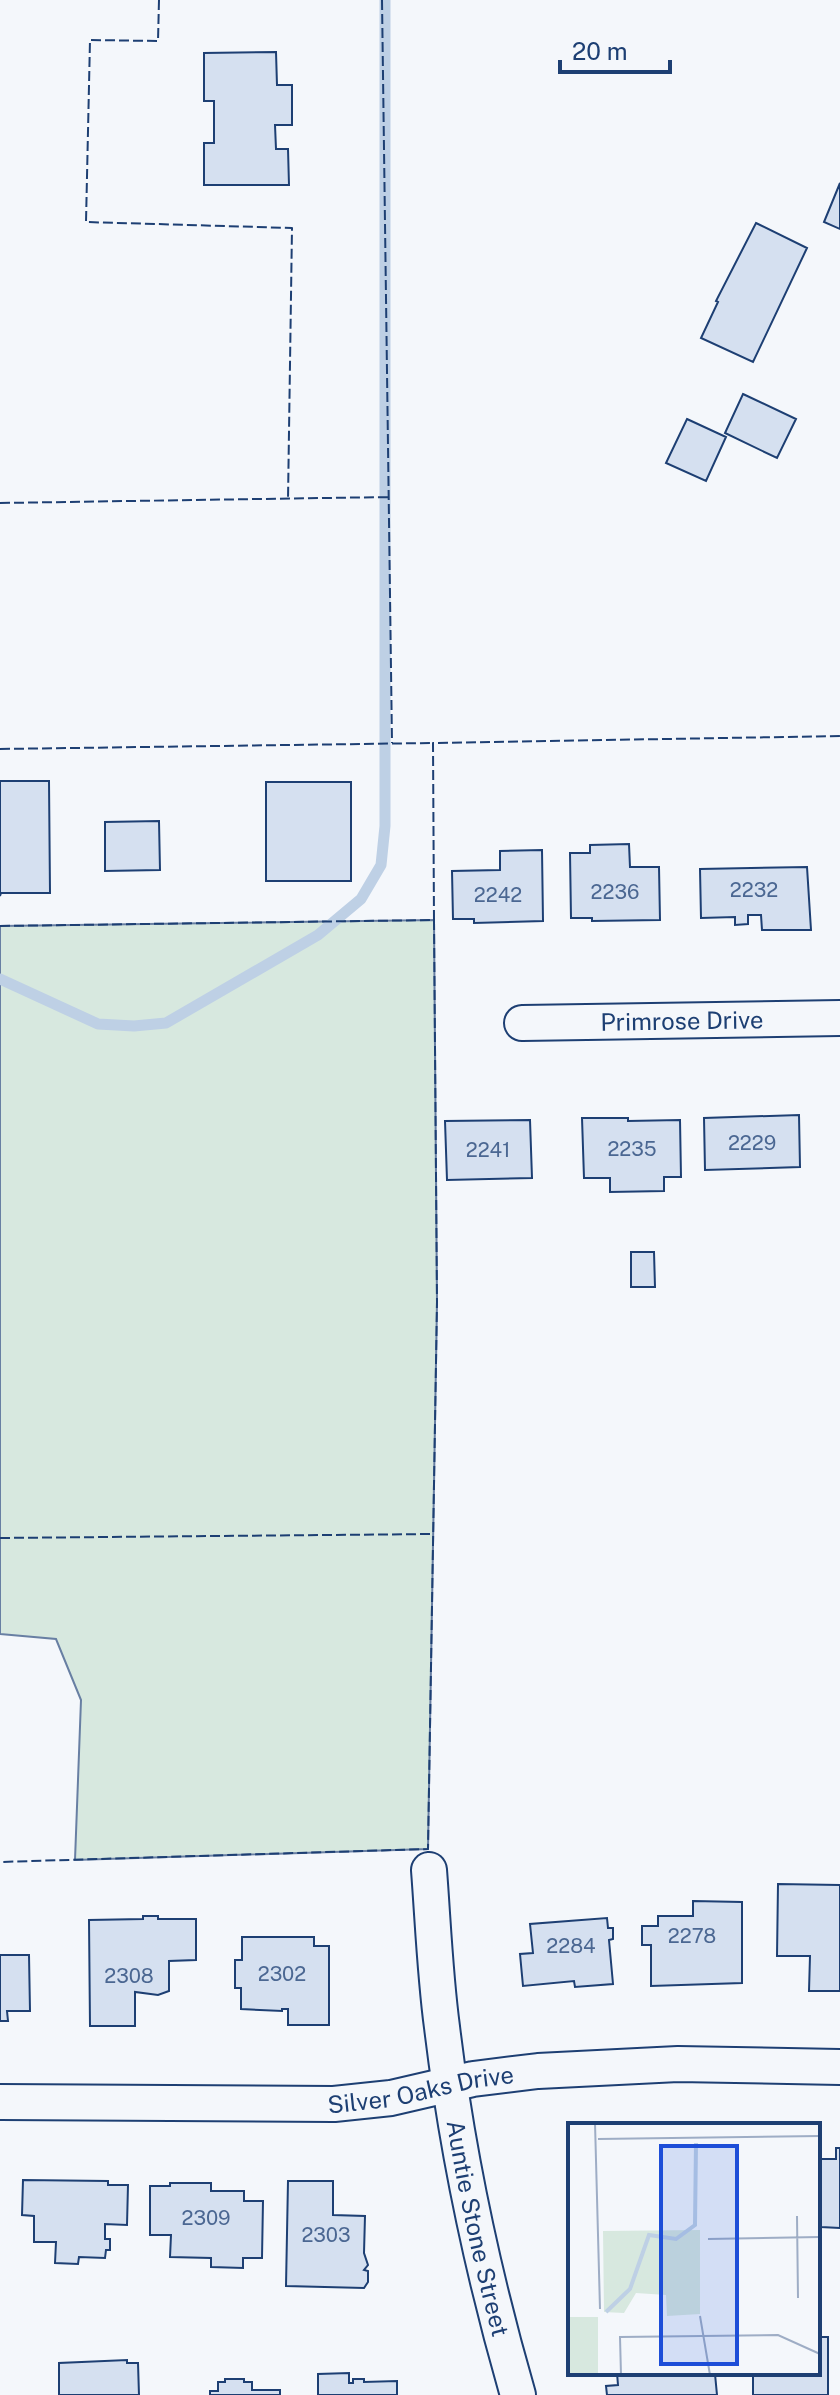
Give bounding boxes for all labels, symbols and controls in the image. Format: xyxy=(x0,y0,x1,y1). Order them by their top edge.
scale bar xyxy=(560,24,670,74)
text: 20 m xyxy=(572,37,628,65)
house number: 2232 xyxy=(730,878,778,902)
house number: 2236 xyxy=(591,880,639,904)
house number: 2242 xyxy=(474,883,522,907)
street label: Primrose Drive xyxy=(600,1005,764,1036)
house number: 2229 xyxy=(728,1131,776,1155)
house number: 2235 xyxy=(607,1137,657,1161)
house number: 2241 xyxy=(466,1138,510,1162)
house number: 2278 xyxy=(668,1924,716,1948)
house number: 2284 xyxy=(546,1934,596,1958)
house number: 2302 xyxy=(258,1962,306,1986)
house number: 2308 xyxy=(104,1964,154,1988)
street label: Silver Oaks Drive xyxy=(326,2060,515,2119)
street label: Auntie Stone Street xyxy=(441,2118,515,2339)
inset map xyxy=(568,2123,820,2375)
house number: 2309 xyxy=(182,2206,231,2230)
house number: 2303 xyxy=(301,2223,351,2247)

